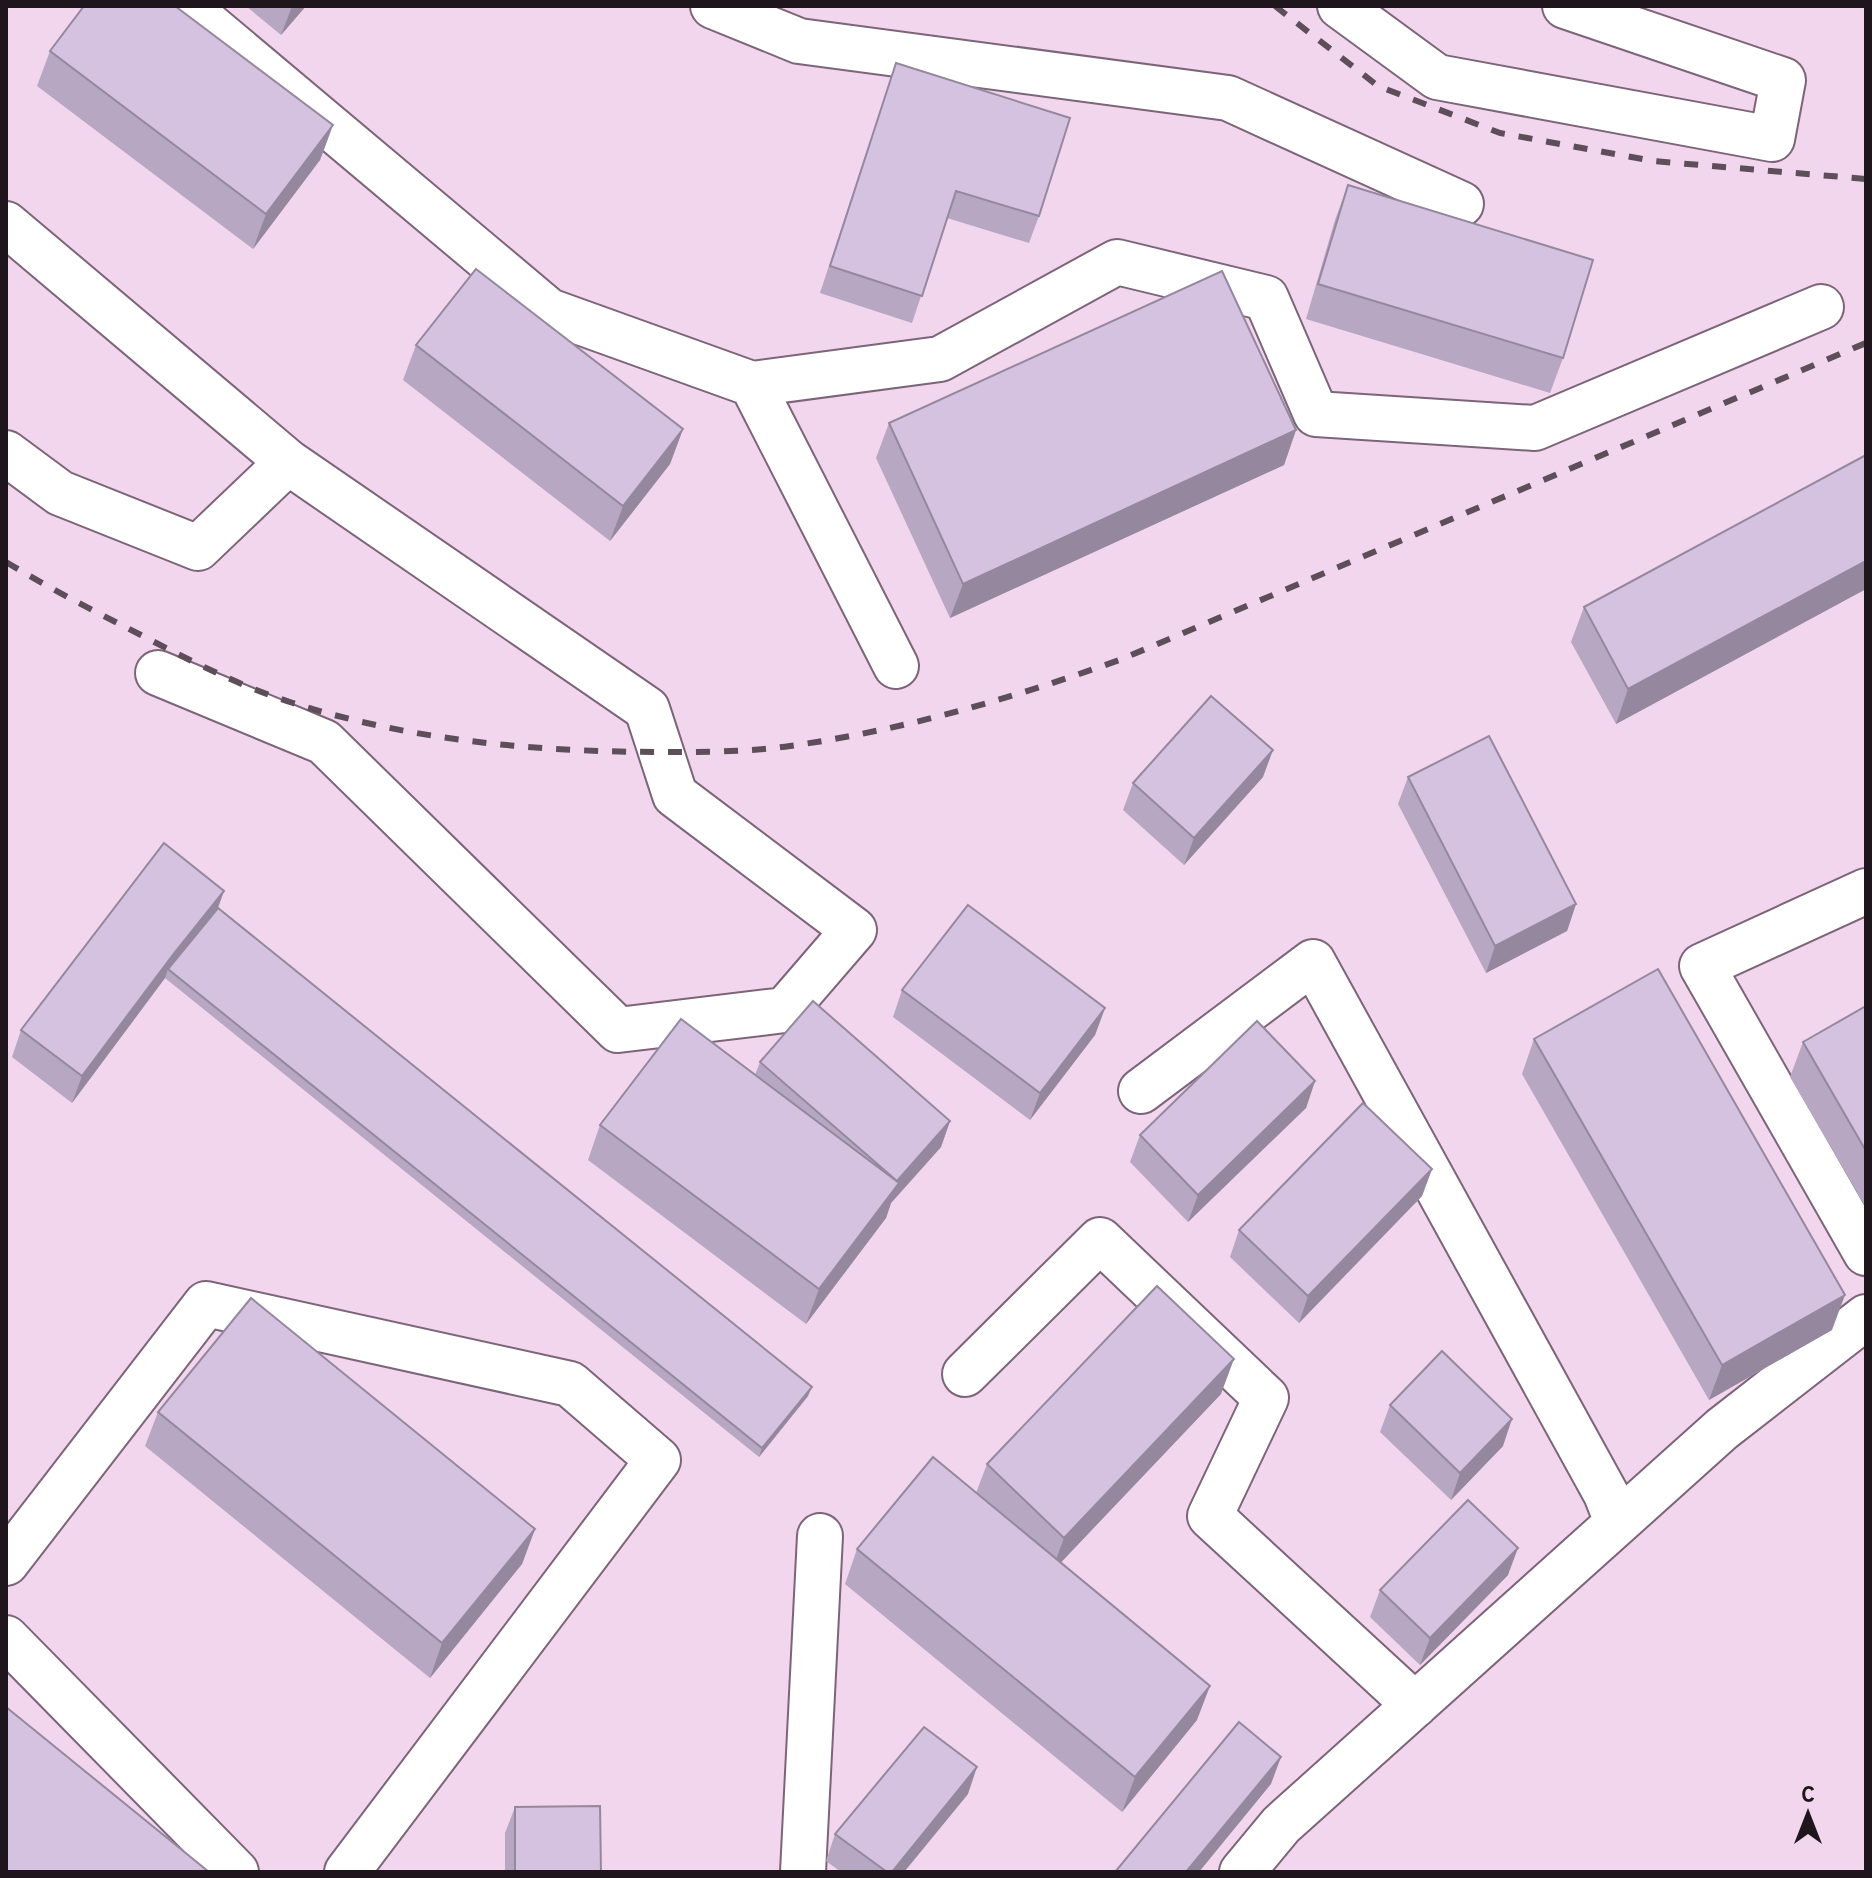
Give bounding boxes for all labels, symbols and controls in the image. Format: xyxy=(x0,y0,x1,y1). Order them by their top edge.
north arrow xyxy=(1768,1774,1848,1854)
text: С xyxy=(1801,1783,1815,1810)

